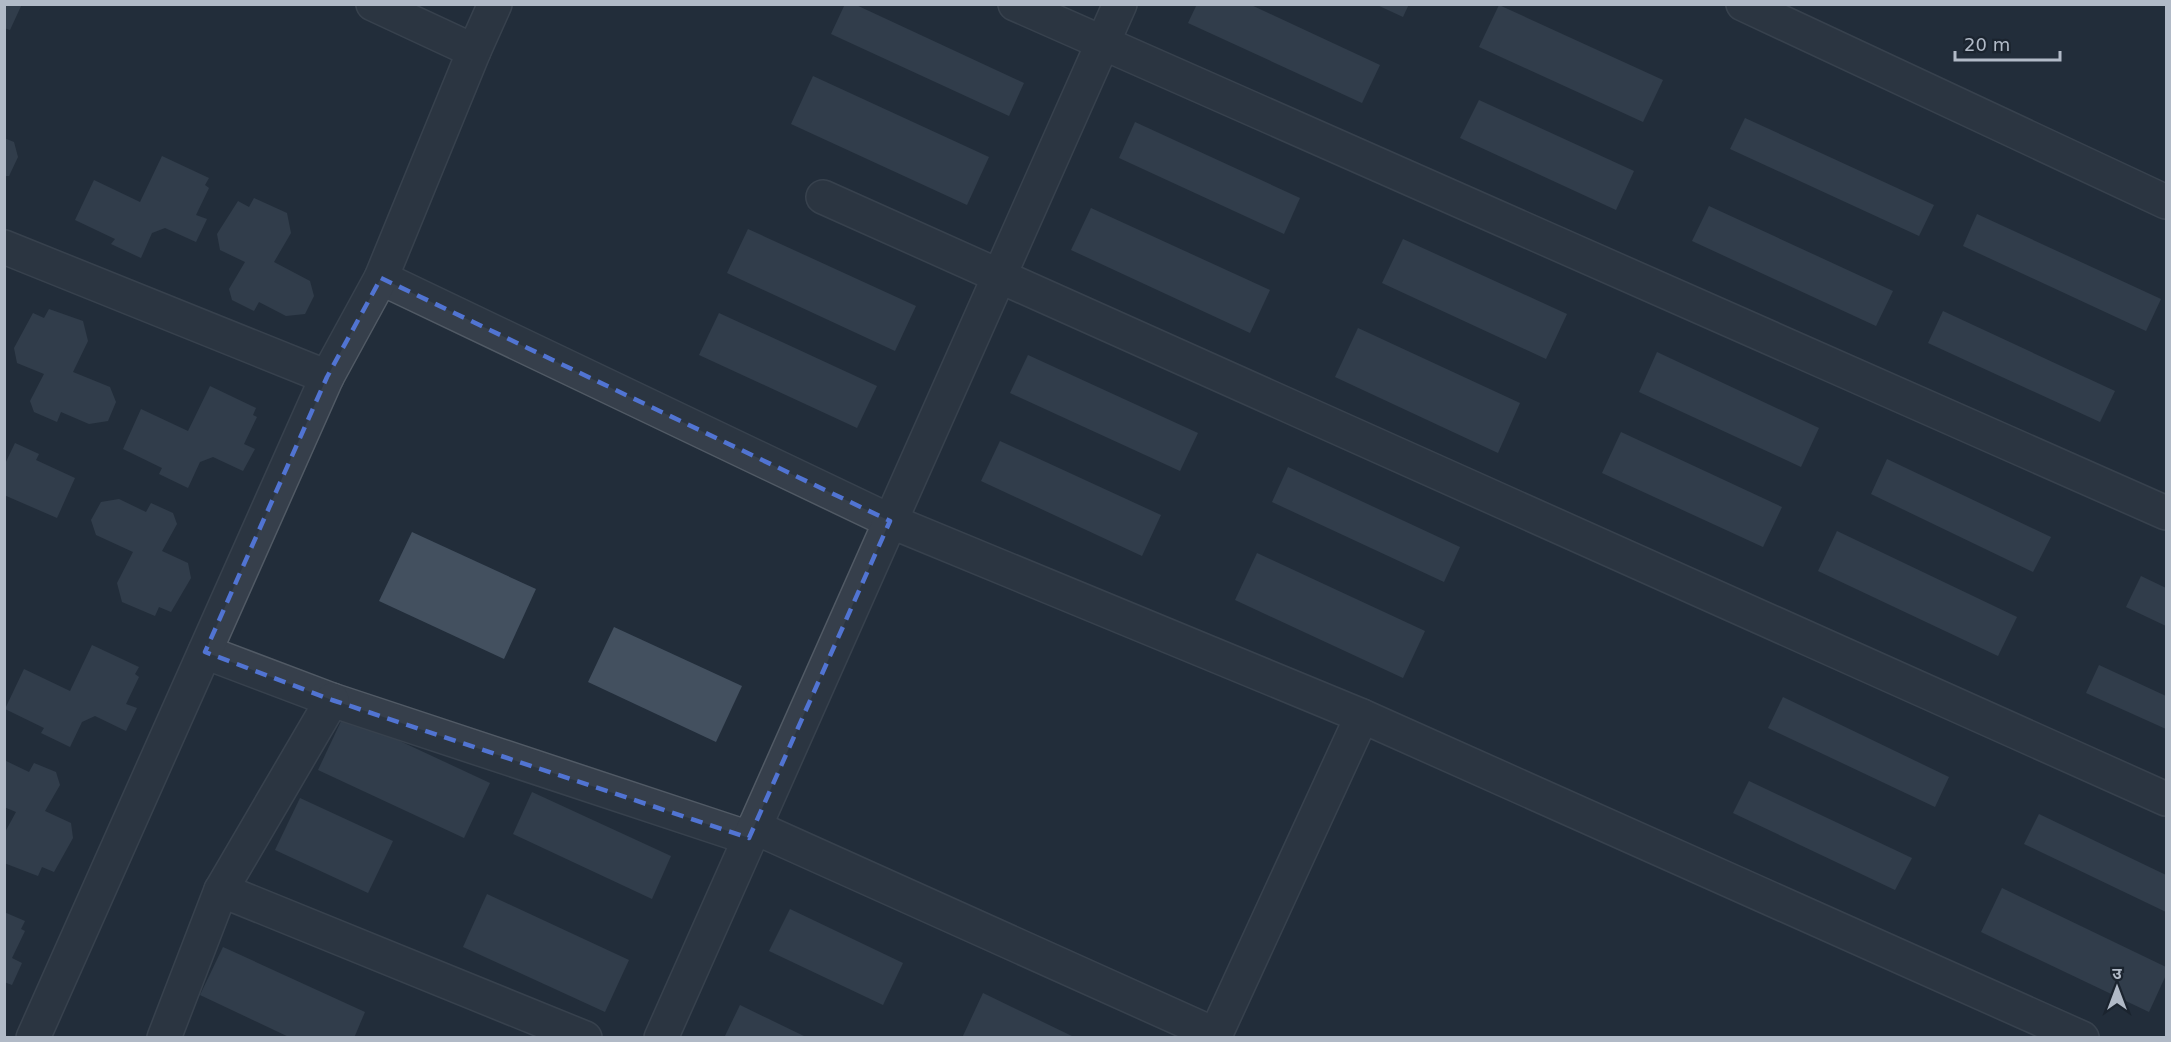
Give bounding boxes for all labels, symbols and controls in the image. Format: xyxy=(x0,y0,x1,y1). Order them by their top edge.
scale bar xyxy=(1955,24,2060,62)
text: 20 m xyxy=(1964,34,2010,55)
north arrow xyxy=(2087,958,2147,1018)
text: उ xyxy=(2112,964,2122,983)

